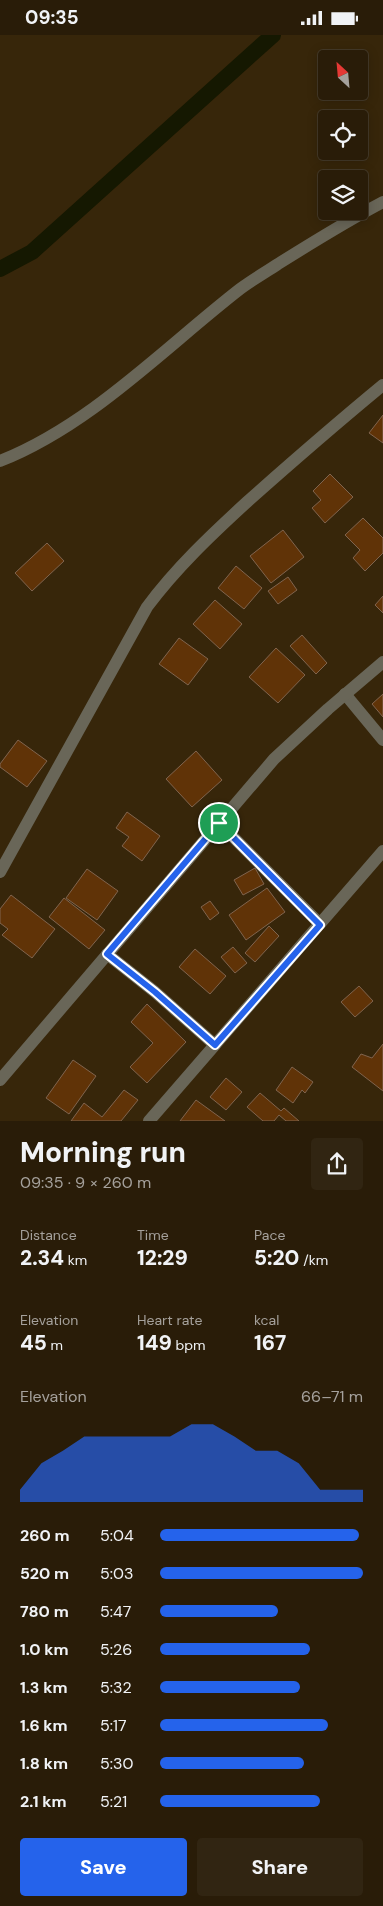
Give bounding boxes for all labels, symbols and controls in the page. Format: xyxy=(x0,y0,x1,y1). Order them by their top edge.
text: 09:35 xyxy=(25,5,79,30)
north arrow xyxy=(318,50,368,100)
map controls xyxy=(318,50,368,220)
button: locate xyxy=(318,110,368,160)
button: layers xyxy=(318,170,368,220)
pin xyxy=(198,802,240,844)
icon: arrive xyxy=(205,809,233,837)
text: Morning run xyxy=(20,1134,186,1171)
button: share xyxy=(311,1138,363,1190)
text: 09:35 · 9 × 260 m xyxy=(20,1172,151,1193)
text: Distance xyxy=(20,1226,77,1244)
text: Time xyxy=(137,1226,169,1244)
text: Pace xyxy=(254,1226,285,1244)
text: 2.34 xyxy=(20,1244,64,1272)
text: 12:29 xyxy=(137,1244,188,1272)
text: 5:20 xyxy=(254,1244,299,1272)
text: km xyxy=(64,1251,87,1269)
text: /km xyxy=(299,1251,328,1269)
text: Elevation xyxy=(20,1311,78,1329)
text: Heart rate xyxy=(137,1311,202,1329)
text: kcal xyxy=(254,1311,279,1329)
text: 45 xyxy=(20,1329,47,1357)
text: 149 xyxy=(137,1329,172,1357)
text: 167 xyxy=(254,1329,286,1357)
text: m xyxy=(47,1336,63,1354)
text: bpm xyxy=(172,1336,206,1354)
text: Elevation xyxy=(20,1386,87,1407)
text: 66–71 m xyxy=(301,1386,363,1407)
text: 260 m xyxy=(20,1525,69,1546)
text: 5:04 xyxy=(100,1525,134,1546)
text: 520 m xyxy=(20,1563,69,1584)
text: 5:03 xyxy=(100,1563,133,1584)
text: 780 m xyxy=(20,1601,69,1622)
text: 5:47 xyxy=(100,1601,131,1622)
text: 1.0 km xyxy=(20,1639,69,1660)
text: 5:26 xyxy=(100,1639,132,1660)
text: 1.3 km xyxy=(20,1677,68,1698)
text: 5:32 xyxy=(100,1677,132,1698)
text: 1.6 km xyxy=(20,1715,68,1736)
text: 5:17 xyxy=(100,1715,127,1736)
text: 1.8 km xyxy=(20,1753,68,1774)
text: 5:30 xyxy=(100,1753,133,1774)
text: 2.1 km xyxy=(20,1791,67,1812)
text: 5:21 xyxy=(100,1791,127,1812)
button: Save xyxy=(20,1838,187,1896)
button: Share xyxy=(197,1838,363,1896)

